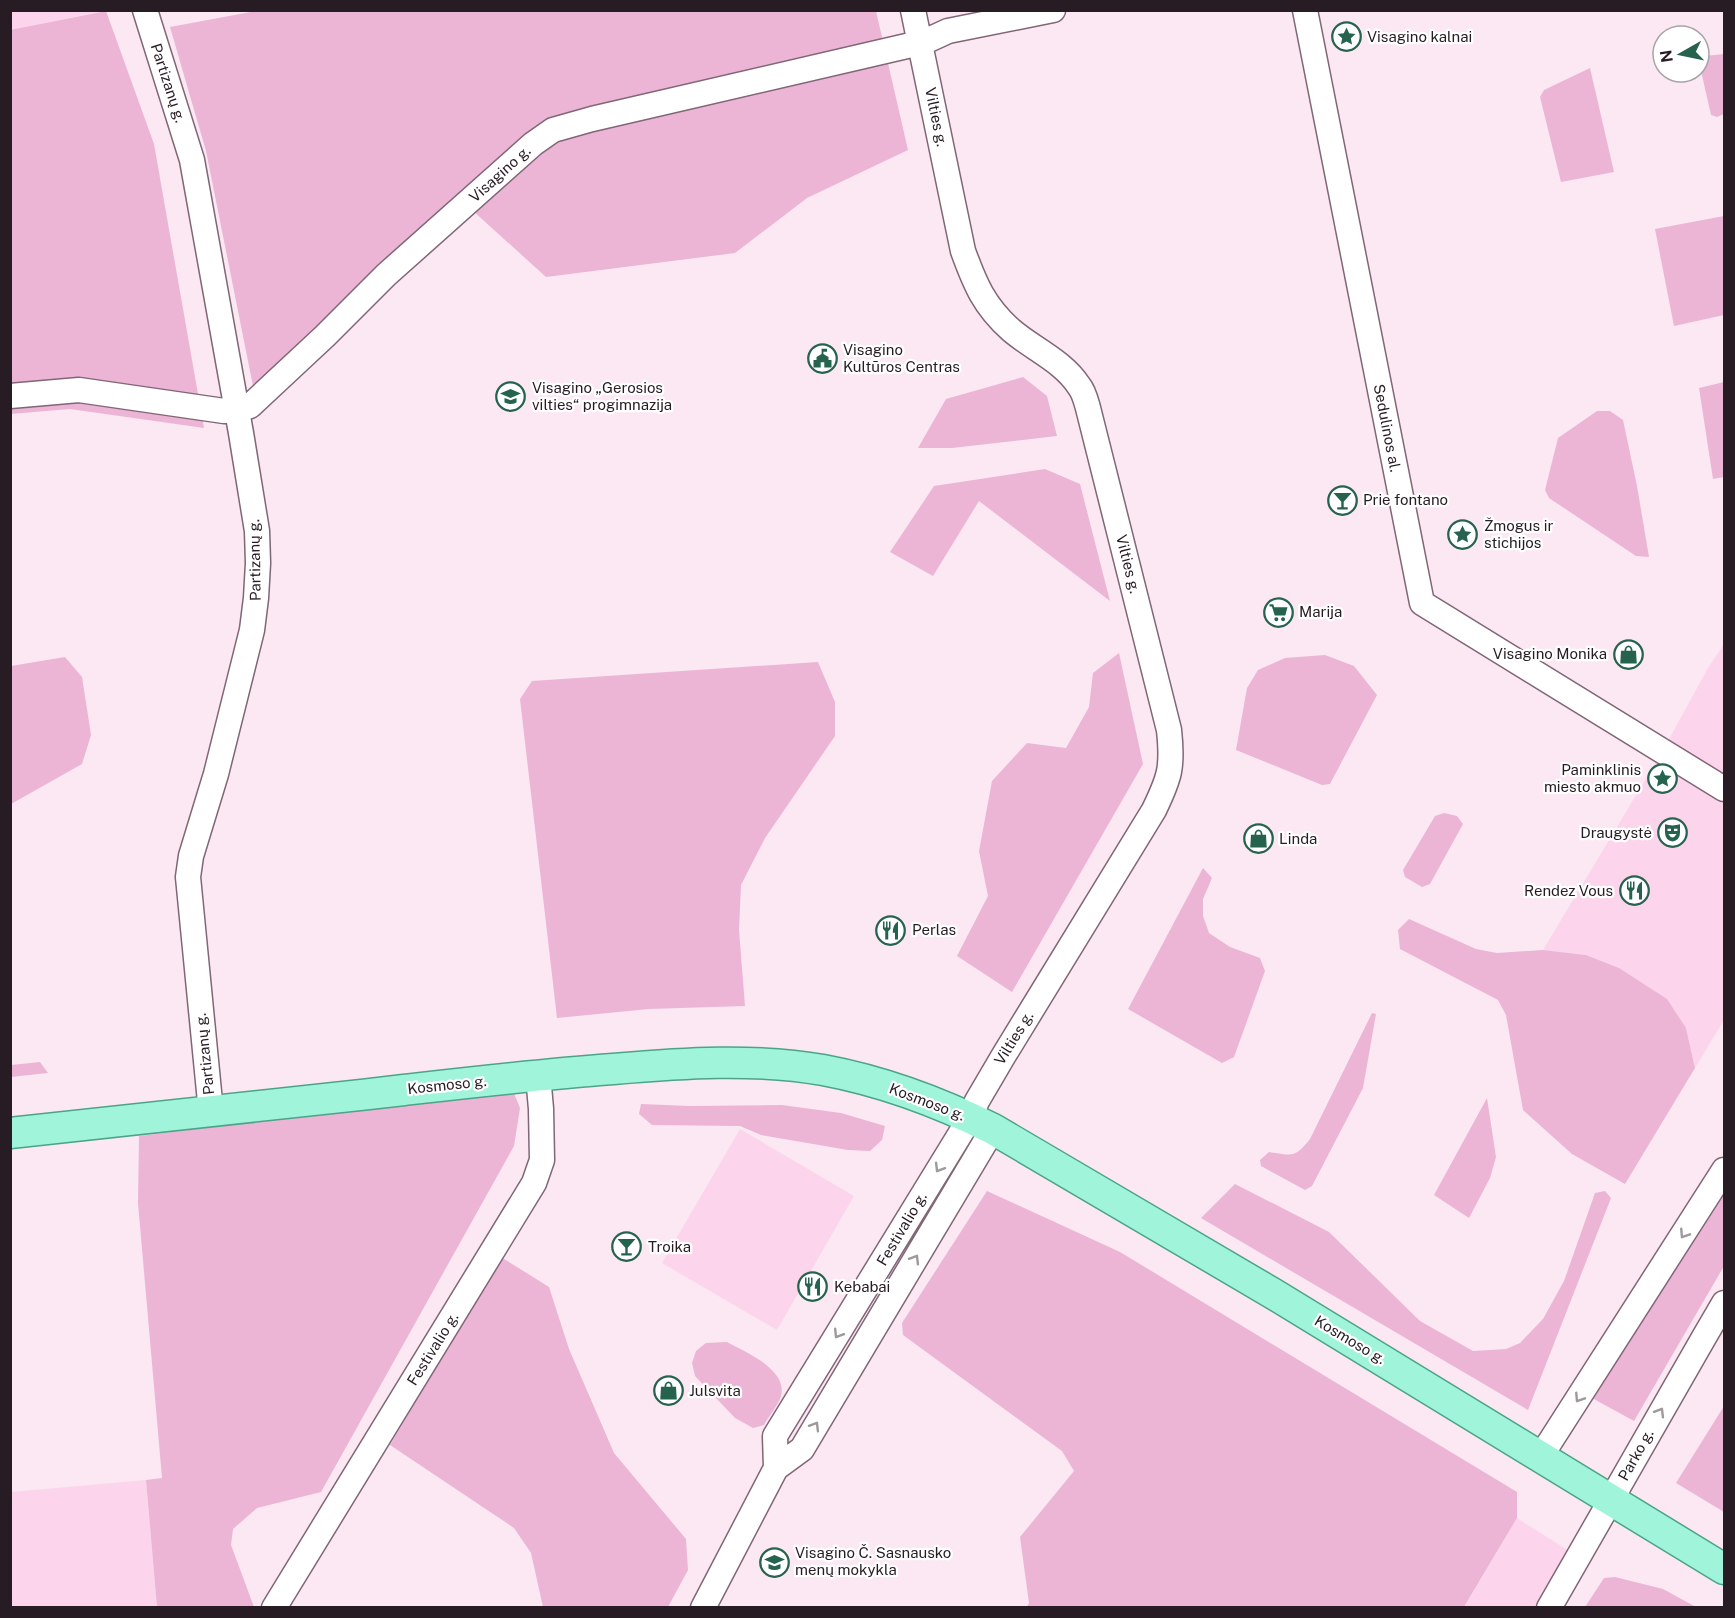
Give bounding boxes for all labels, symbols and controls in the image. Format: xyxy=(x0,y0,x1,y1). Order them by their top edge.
place icon: Visagino kalnai xyxy=(1330,21,1362,53)
north arrow xyxy=(1651,24,1711,84)
place label: Visagino kalnai xyxy=(1367,28,1472,45)
street label: Partizanų g. xyxy=(148,41,189,125)
text: N xyxy=(1656,49,1677,64)
street label: Vilties g. xyxy=(922,86,951,148)
street label: Visagino g. xyxy=(466,142,534,205)
place label: Visagino Kultūros Centras xyxy=(843,341,960,375)
public building icon: Visagino Kultūros Centras xyxy=(806,343,838,375)
place label: Visagino „Gerosios vilties“ progimnazija xyxy=(532,379,672,413)
school or university icon: Visagino „Gerosios vilties“ progimnazija xyxy=(495,381,527,413)
street label: Sedulinos al. xyxy=(1371,383,1404,473)
bar icon: Prie fontano xyxy=(1326,484,1358,516)
place label: Prie fontano xyxy=(1363,491,1448,508)
place label: Žmogus ir stichijos xyxy=(1484,517,1554,551)
street label: Partizanų g. xyxy=(245,519,264,601)
place icon: Žmogus ir stichijos xyxy=(1447,519,1479,551)
street label: Vilties g. xyxy=(1113,533,1144,595)
supermarket icon: Marija xyxy=(1262,596,1294,628)
place label: Marija xyxy=(1299,603,1342,620)
shop icon: Visagino Monika xyxy=(1612,638,1644,670)
place label: Visagino Monika xyxy=(1493,645,1607,662)
place label: Paminklinis miesto akmuo xyxy=(1544,761,1641,795)
place icon: Paminklinis miesto akmuo xyxy=(1646,763,1678,795)
theatre icon: Draugystė xyxy=(1657,817,1689,849)
shop icon: Linda xyxy=(1242,823,1274,855)
place label: Draugystė xyxy=(1580,824,1652,841)
place label: Linda xyxy=(1279,830,1317,847)
restaurant icon: Rendez Vous xyxy=(1618,875,1650,907)
place label: Rendez Vous xyxy=(1524,882,1613,899)
restaurant icon: Perlas xyxy=(875,914,907,946)
place label: Perlas xyxy=(912,921,956,938)
street label: Vilties g. xyxy=(991,1008,1037,1068)
street label: Partizanų g. xyxy=(192,1012,217,1096)
street label: Kosmoso g. xyxy=(406,1072,487,1097)
street label: Kosmoso g. xyxy=(887,1079,967,1124)
one-way arrow xyxy=(935,1162,947,1172)
street label: Festivalio g. xyxy=(873,1189,930,1269)
one-way arrow xyxy=(1680,1227,1691,1238)
bar icon: Troika xyxy=(611,1231,643,1263)
place label: Troika xyxy=(648,1238,691,1255)
one-way arrow xyxy=(908,1255,920,1265)
restaurant icon: Kebabai xyxy=(797,1271,829,1303)
place label: Kebabai xyxy=(834,1278,890,1295)
street label: Festivalio g. xyxy=(403,1309,462,1388)
street label: Kosmoso g. xyxy=(1312,1312,1389,1367)
one-way arrow xyxy=(833,1328,845,1338)
shop icon: Julsvita xyxy=(652,1375,684,1407)
place label: Julsvita xyxy=(689,1382,741,1399)
one-way arrow xyxy=(1574,1392,1586,1402)
one-way arrow xyxy=(1653,1408,1665,1418)
one-way arrow xyxy=(808,1422,820,1432)
street label: Parko g. xyxy=(1614,1426,1657,1484)
place label: Visagino Č. Sasnausko menų mokykla xyxy=(795,1544,951,1578)
school or university icon: Visagino Č. Sasnausko menų mokykla xyxy=(758,1546,790,1578)

